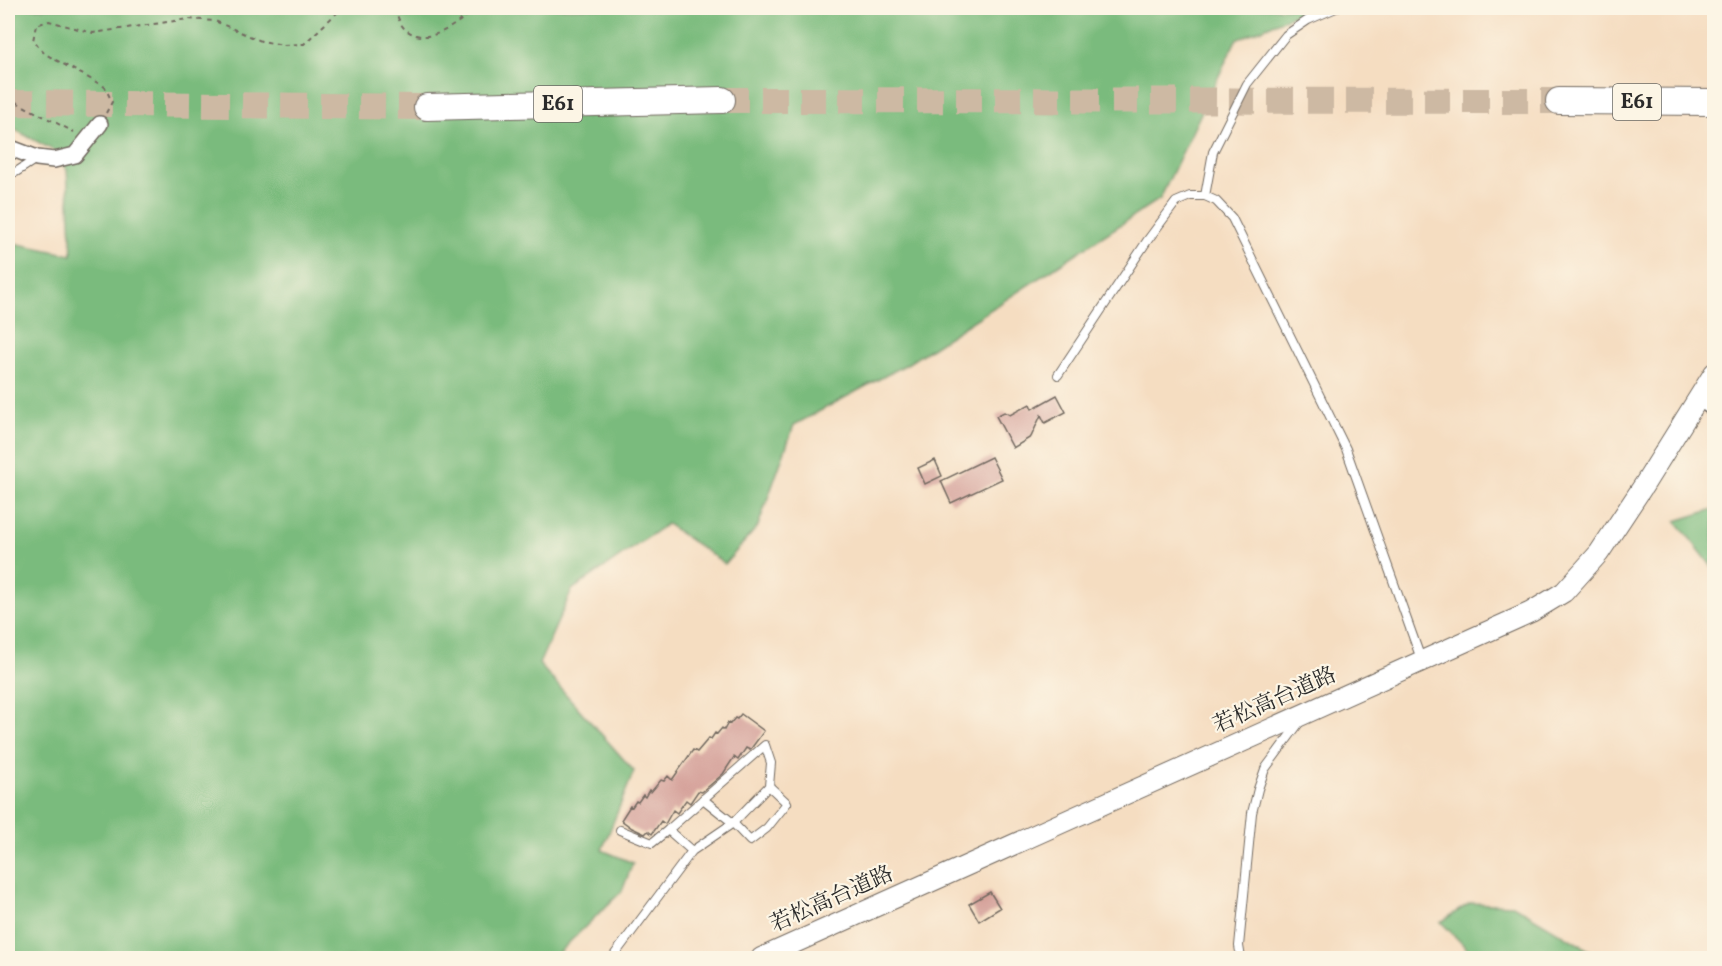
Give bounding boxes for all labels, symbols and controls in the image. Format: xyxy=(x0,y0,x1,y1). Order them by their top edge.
road number: E61 xyxy=(1613,84,1661,120)
road number: E61 xyxy=(534,86,582,122)
street label: 若松高台道路 xyxy=(1208,660,1342,742)
street label: 若松高台道路 xyxy=(765,859,899,941)

